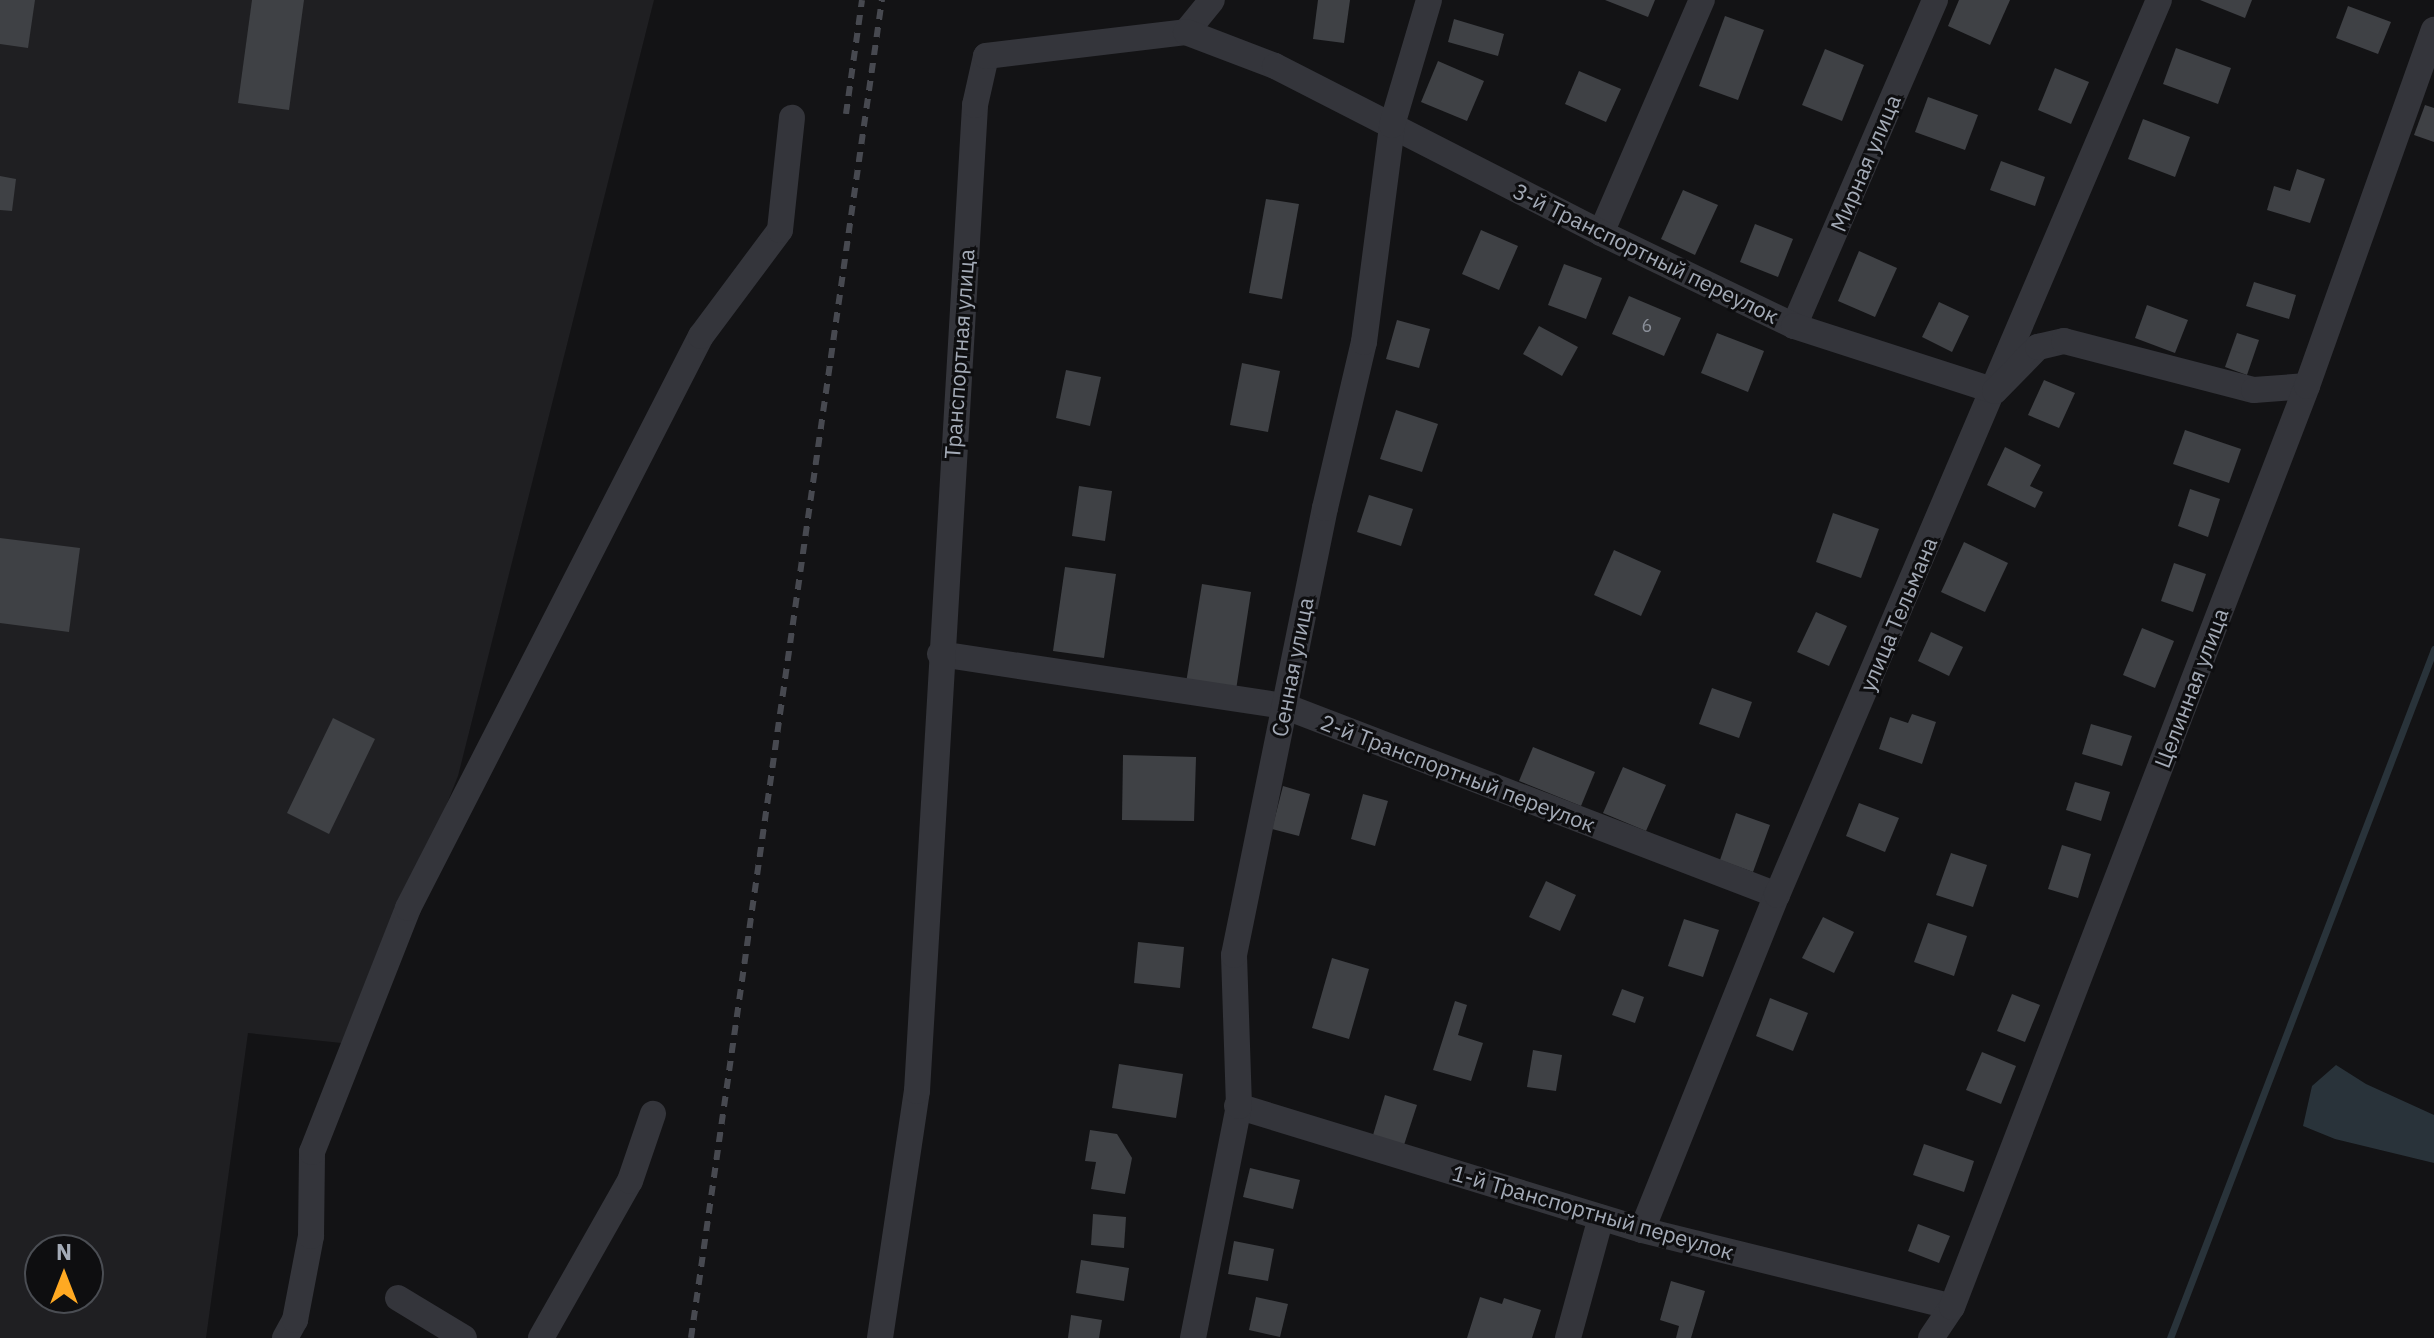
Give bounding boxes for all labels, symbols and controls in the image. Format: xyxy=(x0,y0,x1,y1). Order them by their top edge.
street label: Мирная улица xyxy=(1824,91,1906,235)
street label: 3-й Транспортный переулок xyxy=(1509,177,1783,329)
street label: Транспортная улица xyxy=(938,248,980,460)
house number: 6 xyxy=(1642,315,1652,337)
street label: улица Тельмана xyxy=(1854,533,1942,695)
street label: Сенная улица xyxy=(1266,595,1318,739)
street label: Целинная улица xyxy=(2148,604,2234,772)
street label: 2-й Транспортный переулок xyxy=(1317,708,1599,838)
street label: 1-й Транспортный переулок xyxy=(1449,1159,1737,1265)
north arrow xyxy=(24,1234,104,1314)
text: N xyxy=(56,1237,72,1266)

